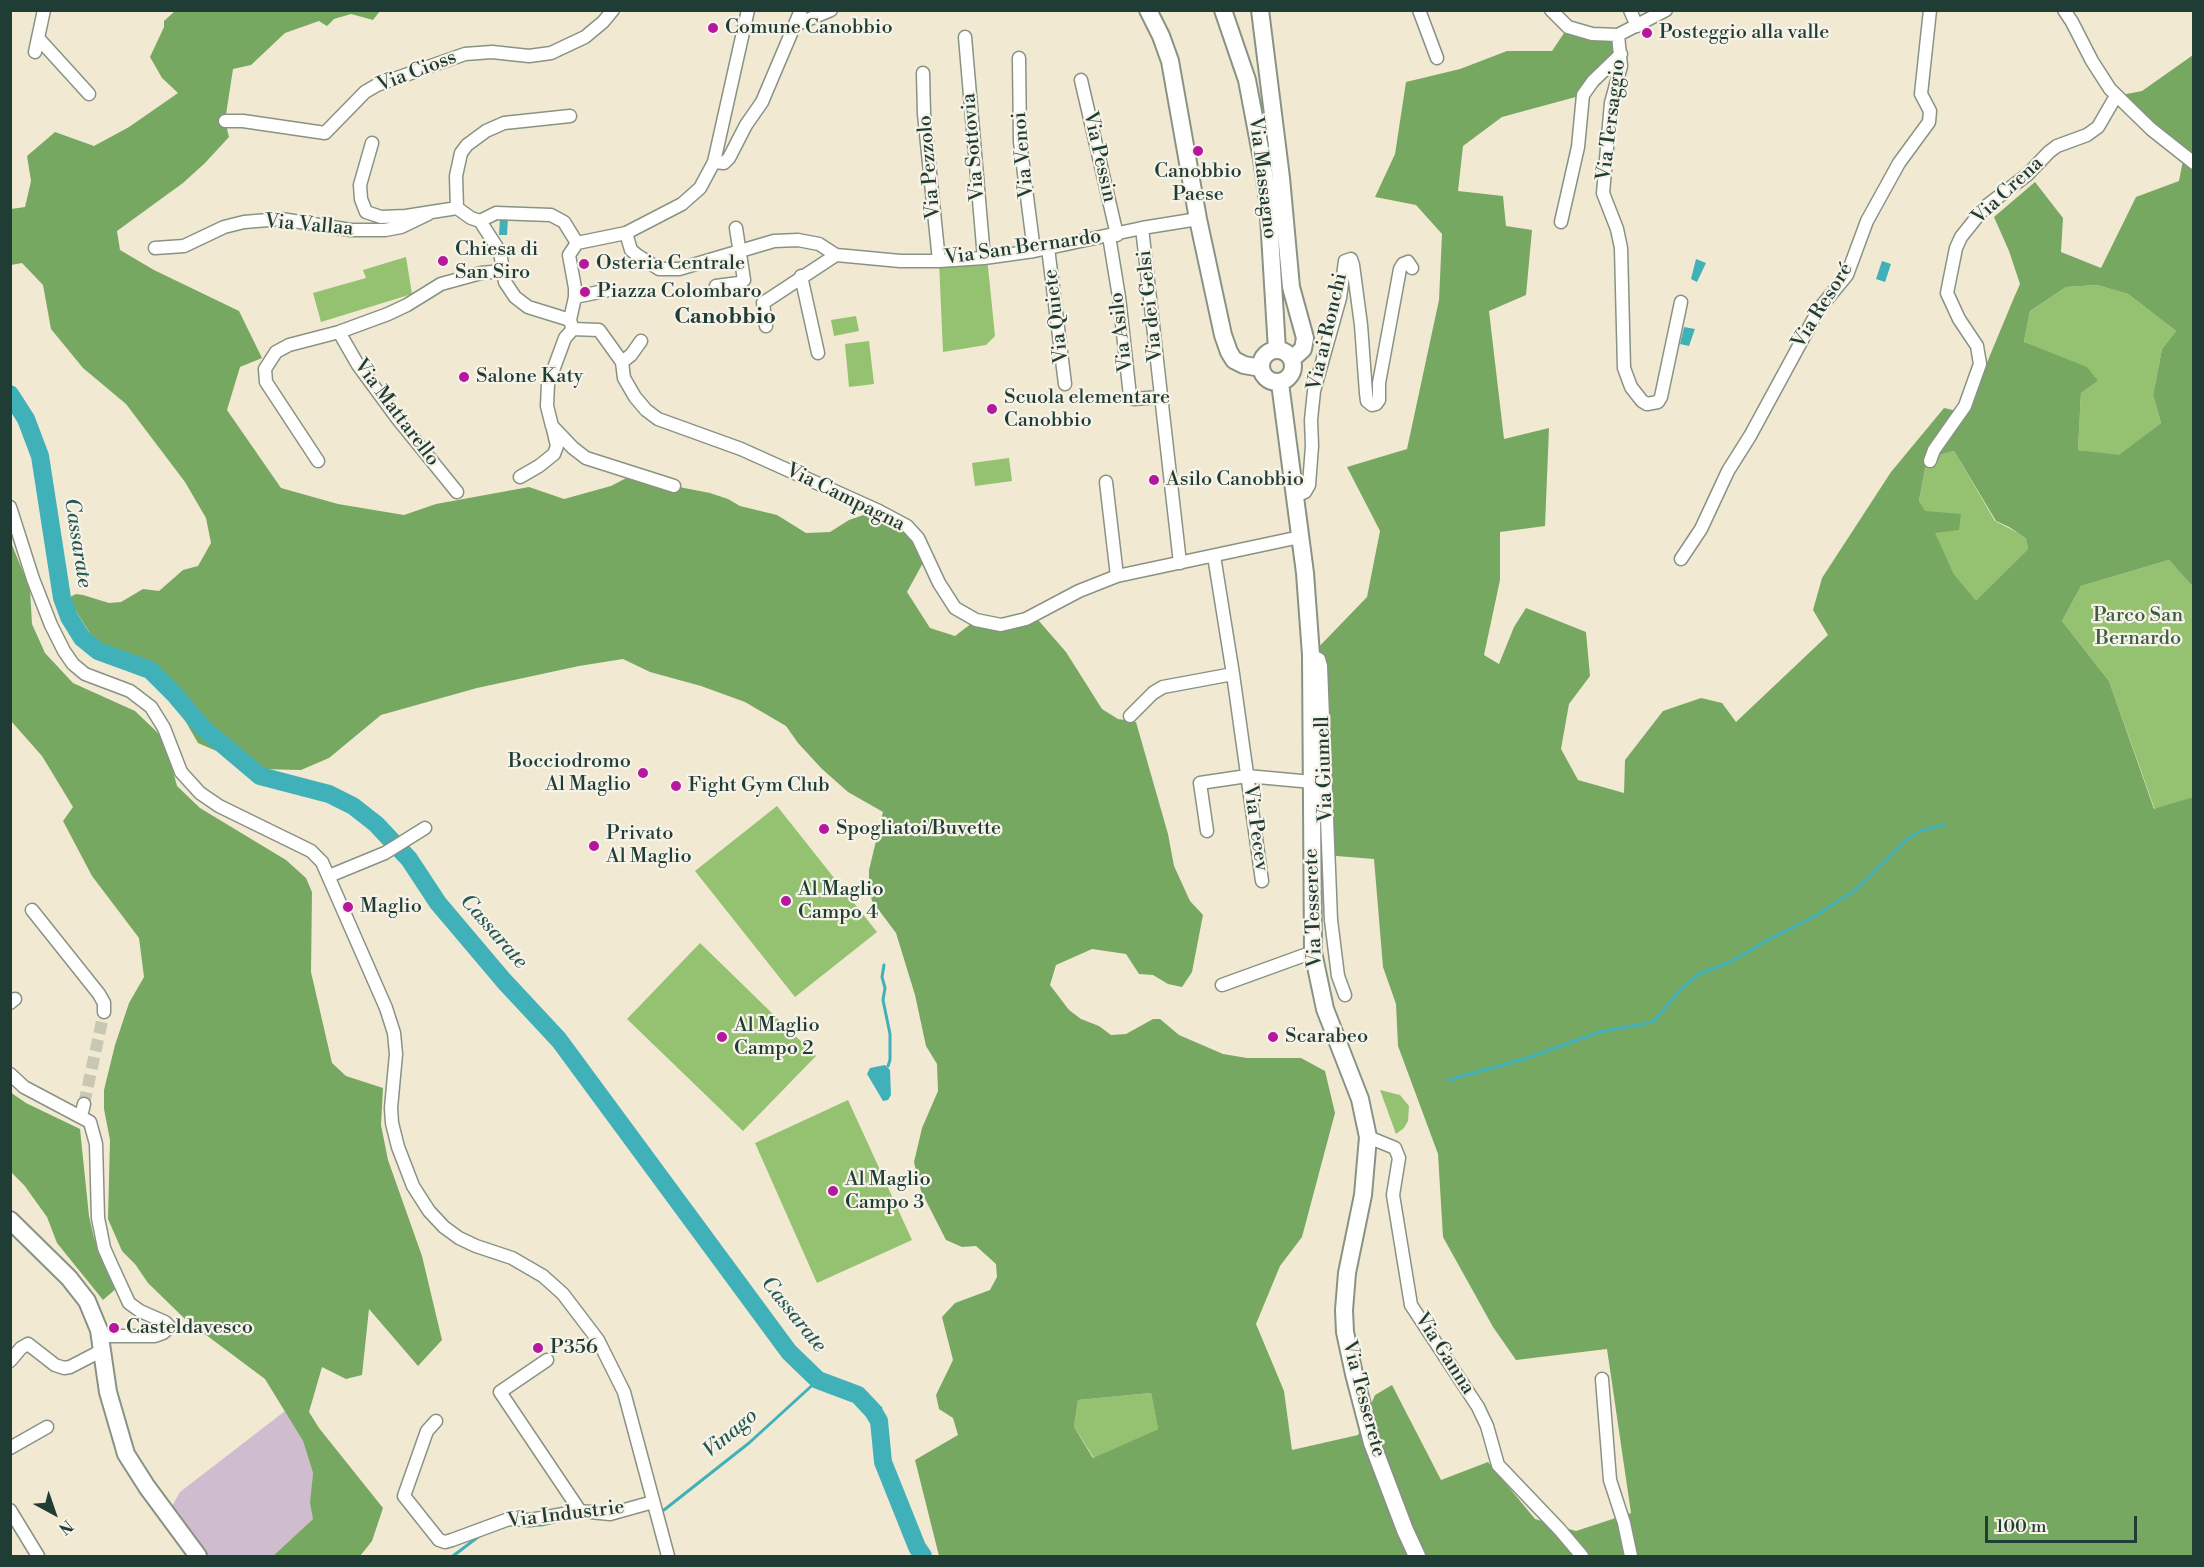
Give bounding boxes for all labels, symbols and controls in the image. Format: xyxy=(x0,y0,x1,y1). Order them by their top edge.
place label: Comune Canobbio xyxy=(725,16,893,40)
marker: Comune Canobbio xyxy=(706,21,720,35)
place label: Posteggio alla valle xyxy=(1659,21,1829,45)
marker: Posteggio alla valle xyxy=(1640,26,1654,40)
street label: Via Cioss xyxy=(374,46,460,98)
street label: Via Tersaggio xyxy=(1593,58,1631,182)
street label: Via Sottovia xyxy=(957,92,991,202)
street label: Via Pessin xyxy=(1077,109,1121,205)
street label: Via Venoi xyxy=(1008,111,1040,199)
street label: Via Pezzolo xyxy=(914,114,946,220)
street label: Via Massagno xyxy=(1243,116,1281,240)
marker: Canobbio Paese xyxy=(1191,144,1205,158)
street label: Via Crena xyxy=(1968,152,2048,230)
place label: Canobbio Paese xyxy=(1154,160,1242,207)
street label: Via Vallaa xyxy=(264,210,354,242)
street label: Via San Bernardo xyxy=(943,225,1103,271)
place label: Chiesa di San Siro xyxy=(455,238,538,285)
street label: Via dei Gelsi xyxy=(1133,249,1169,363)
place label: Osteria Centrale xyxy=(596,252,745,276)
marker: Chiesa di San Siro xyxy=(436,254,450,268)
marker: Osteria Centrale xyxy=(577,257,591,271)
street label: Via Resoré xyxy=(1787,259,1859,353)
street label: Via Quiete xyxy=(1039,268,1075,364)
street label: Via ai Ronchi xyxy=(1303,271,1353,393)
place label: Piazza Colombaro xyxy=(597,280,762,304)
marker: Piazza Colombaro xyxy=(578,285,592,299)
street label: Via Asilo xyxy=(1105,291,1139,373)
district label: Canobbio xyxy=(674,305,776,331)
street label: Via Mattarello xyxy=(348,355,444,471)
place label: Salone Katy xyxy=(476,365,583,389)
marker: Salone Katy xyxy=(457,370,471,384)
place label: Scuola elementare Canobbio xyxy=(1004,386,1170,433)
marker: Scuola elementare Canobbio xyxy=(985,402,999,416)
street label: Via Campagna xyxy=(782,459,908,537)
place label: Asilo Canobbio xyxy=(1166,468,1304,492)
marker: Asilo Canobbio xyxy=(1147,473,1161,487)
water label: Cassarate xyxy=(57,496,97,590)
park label: Parco San Bernardo xyxy=(2093,604,2183,651)
street label: Via Giumell xyxy=(1311,716,1339,822)
place label: Bocciodromo Al Maglio xyxy=(508,750,631,797)
marker: Bocciodromo Al Maglio xyxy=(636,766,650,780)
place label: Fight Gym Club xyxy=(688,774,830,798)
marker: Fight Gym Club xyxy=(669,779,683,793)
street label: Via Pecev xyxy=(1237,783,1273,873)
place label: Spogliatoi/Buvette xyxy=(836,817,1001,841)
place label: Privato Al Maglio xyxy=(606,822,692,869)
marker: Spogliatoi/Buvette xyxy=(817,822,831,836)
marker: Privato Al Maglio xyxy=(587,839,601,853)
street label: Via Tesserete xyxy=(1300,848,1328,968)
place label: Al Maglio Campo 4 xyxy=(798,878,884,925)
water label: Cassarate xyxy=(454,890,532,974)
marker: Al Maglio Campo 4 xyxy=(779,894,793,908)
place label: Maglio xyxy=(360,895,422,919)
marker: Maglio xyxy=(341,900,355,914)
place label: Al Maglio Campo 2 xyxy=(734,1014,820,1061)
place label: Scarabeo xyxy=(1285,1025,1368,1049)
marker: Al Maglio Campo 2 xyxy=(715,1030,729,1044)
marker: Scarabeo xyxy=(1266,1030,1280,1044)
place label: Al Maglio Campo 3 xyxy=(845,1168,931,1215)
marker: Al Maglio Campo 3 xyxy=(826,1184,840,1198)
water label: Cassarate xyxy=(755,1272,831,1358)
street label: Via Ganna xyxy=(1409,1309,1479,1399)
place label: Casteldavesco xyxy=(126,1316,253,1340)
marker: Casteldavesco xyxy=(107,1321,121,1335)
place label: P356 xyxy=(550,1336,598,1360)
street label: Via Tesserete xyxy=(1336,1338,1390,1460)
marker: P356 xyxy=(531,1341,545,1355)
water label: Vinago xyxy=(699,1404,763,1464)
north arrow xyxy=(24,1483,84,1543)
street label: Via Industrie xyxy=(506,1496,626,1534)
scale bar xyxy=(1988,1504,2140,1542)
text: N xyxy=(54,1515,77,1539)
text: 100 m xyxy=(1996,1515,2047,1538)

